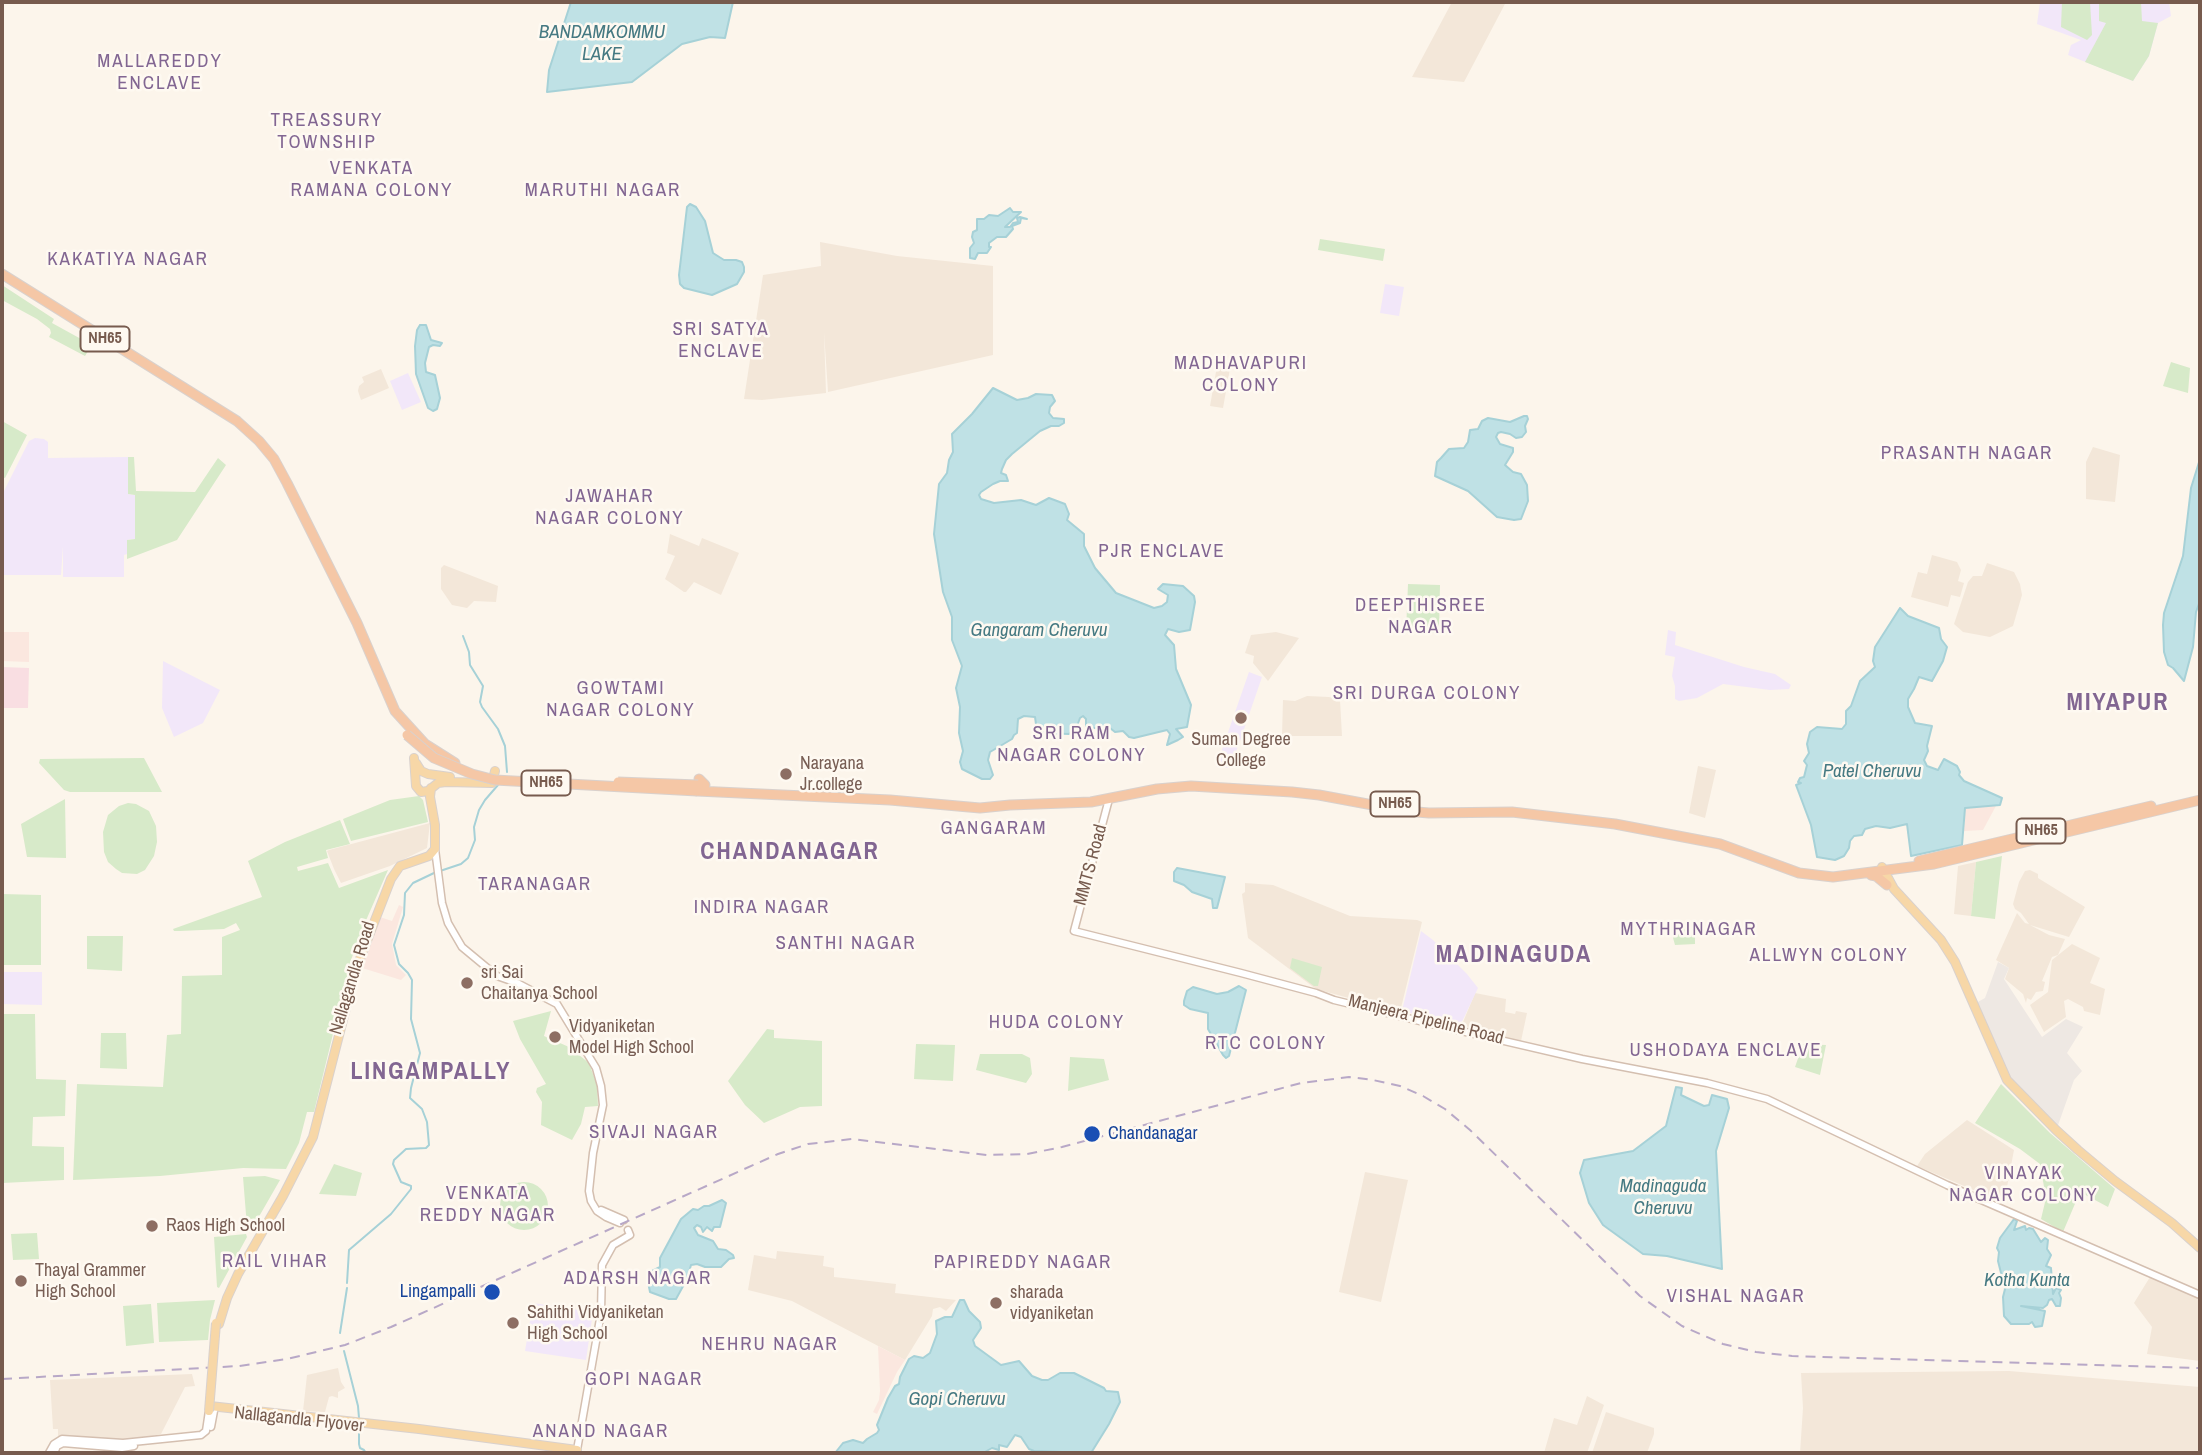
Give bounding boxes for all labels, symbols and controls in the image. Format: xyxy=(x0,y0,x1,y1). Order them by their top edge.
water label: BANDAMKOMMU LAKE xyxy=(539,22,665,66)
district label: MALLAREDDY ENCLAVE xyxy=(98,51,222,95)
district label: TREASSURY TOWNSHIP xyxy=(272,110,382,154)
district label: VENKATA RAMANA COLONY xyxy=(292,158,452,202)
district label: MARUTHI NAGAR xyxy=(526,180,680,202)
district label: KAKATIYA NAGAR xyxy=(49,249,207,271)
district label: SRI SATYA ENCLAVE xyxy=(674,319,768,363)
road number: NH65 xyxy=(80,326,130,352)
district label: MADHAVAPURI COLONY xyxy=(1175,353,1307,397)
district label: PRASANTH NAGAR xyxy=(1882,443,2052,465)
district label: JAWAHAR NAGAR COLONY xyxy=(537,486,683,530)
district label: PJR ENCLAVE xyxy=(1100,541,1224,563)
district label: DEEPTHISREE NAGAR xyxy=(1356,595,1486,639)
water label: Gangaram Cheruvu xyxy=(971,620,1107,642)
district label: GOWTAMI NAGAR COLONY xyxy=(548,678,694,722)
district label: SRI DURGA COLONY xyxy=(1335,683,1519,705)
district label: MIYAPUR xyxy=(2067,690,2169,718)
marker: Suman Degree College xyxy=(1233,710,1249,726)
district label: SRI RAM NAGAR COLONY xyxy=(999,723,1145,767)
place label: Suman Degree College xyxy=(1191,729,1291,772)
place label: Narayana Jr.college xyxy=(800,753,864,796)
water label: Patel Cheruvu xyxy=(1823,761,1921,783)
marker: Narayana Jr.college xyxy=(778,766,794,782)
road number: NH65 xyxy=(522,770,570,796)
road number: NH65 xyxy=(1370,792,1420,817)
district label: GANGARAM xyxy=(942,818,1046,840)
road number: NH65 xyxy=(2016,818,2066,844)
street label: MMTS Road xyxy=(1070,822,1112,908)
district label: CHANDANAGAR xyxy=(702,839,878,867)
district label: TARANAGAR xyxy=(479,874,591,896)
district label: INDIRA NAGAR xyxy=(695,897,829,919)
street label: Nallagandla Road xyxy=(326,919,380,1037)
district label: MYTHRINAGAR xyxy=(1622,919,1756,941)
district label: SANTHI NAGAR xyxy=(777,933,915,955)
district label: MADINAGUDA xyxy=(1437,942,1591,970)
district label: ALLWYN COLONY xyxy=(1751,945,1907,967)
place label: sri Sai Chaitanya School xyxy=(481,962,598,1004)
marker: sri Sai Chaitanya School xyxy=(459,975,475,991)
street label: Manjeera Pipeline Road xyxy=(1346,990,1506,1050)
district label: HUDA COLONY xyxy=(990,1012,1124,1034)
place label: Vidyaniketan Model High School xyxy=(569,1016,694,1058)
marker: Vidyaniketan Model High School xyxy=(547,1029,563,1045)
district label: RTC COLONY xyxy=(1206,1033,1326,1055)
district label: USHODAYA ENCLAVE xyxy=(1631,1040,1821,1062)
district label: LINGAMPALLY xyxy=(352,1059,510,1087)
district label: SIVAJI NAGAR xyxy=(590,1122,718,1144)
place label: Chandanagar xyxy=(1108,1123,1197,1145)
marker: Chandanagar xyxy=(1082,1124,1102,1144)
district label: VINAYAK NAGAR COLONY xyxy=(1951,1163,2097,1207)
water label: Madinaguda Cheruvu xyxy=(1620,1176,1706,1220)
district label: VENKATA REDDY NAGAR xyxy=(421,1183,555,1227)
place label: Raos High School xyxy=(166,1215,285,1237)
marker: Raos High School xyxy=(144,1218,160,1234)
district label: RAIL VIHAR xyxy=(223,1251,327,1273)
district label: PAPIREDDY NAGAR xyxy=(936,1252,1110,1274)
place label: Thayal Grammer High School xyxy=(35,1260,146,1302)
district label: ADARSH NAGAR xyxy=(565,1268,711,1290)
water label: Kotha Kunta xyxy=(1984,1270,2070,1292)
marker: Thayal Grammer High School xyxy=(13,1273,29,1289)
place label: Lingampalli xyxy=(400,1281,476,1303)
marker: Lingampalli xyxy=(482,1282,502,1302)
place label: sharada vidyaniketan xyxy=(1010,1282,1094,1324)
district label: VISHAL NAGAR xyxy=(1668,1286,1804,1308)
marker: sharada vidyaniketan xyxy=(988,1295,1004,1311)
place label: Sahithi Vidyaniketan High School xyxy=(527,1302,664,1344)
marker: Sahithi Vidyaniketan High School xyxy=(505,1315,521,1331)
district label: NEHRU NAGAR xyxy=(703,1334,837,1356)
district label: GOPI NAGAR xyxy=(586,1369,702,1391)
water label: Gopi Cheruvu xyxy=(909,1389,1005,1411)
street label: Nallagandla Flyover xyxy=(233,1402,365,1438)
district label: ANAND NAGAR xyxy=(534,1421,668,1443)

